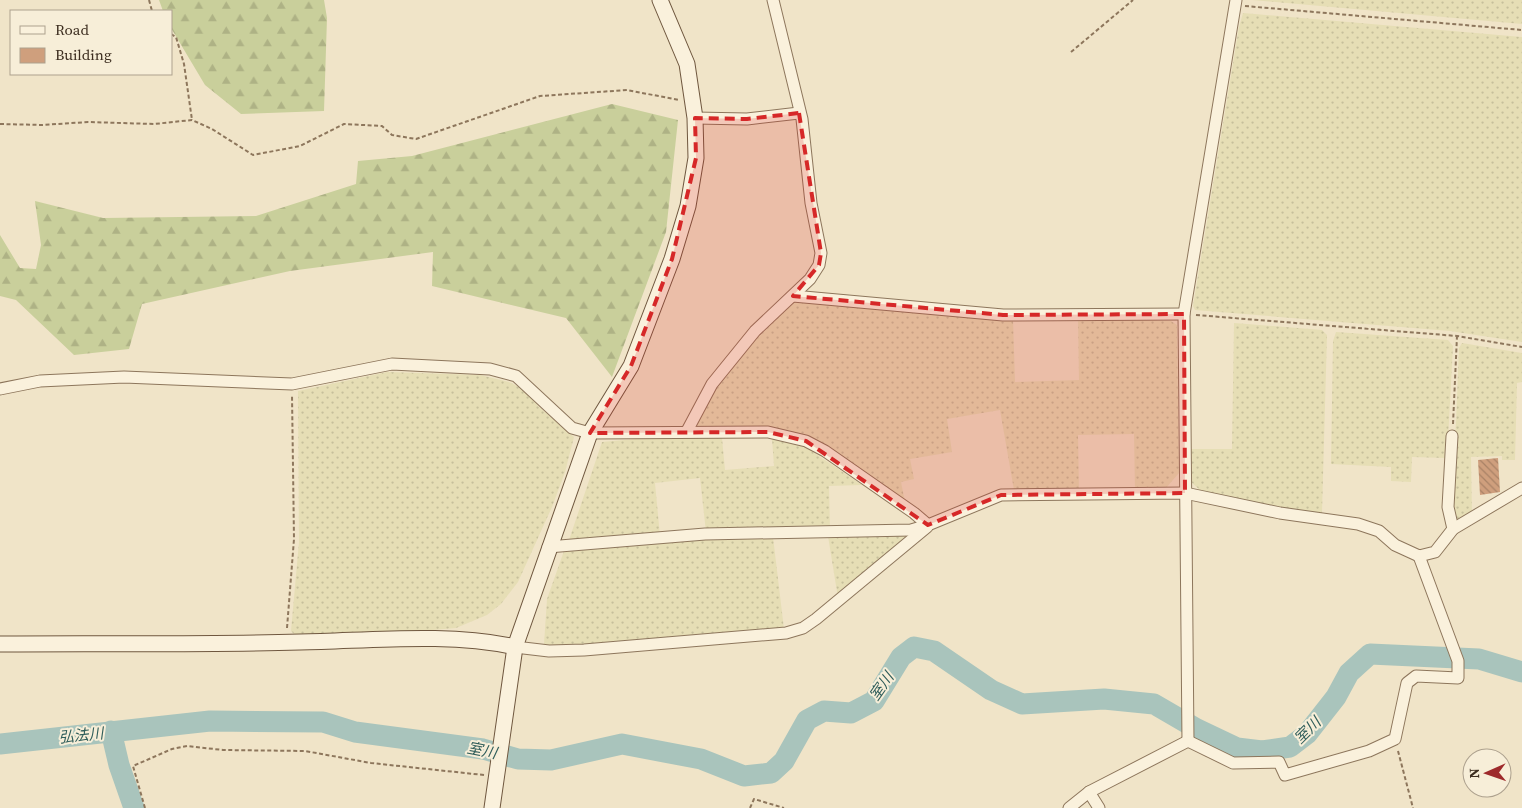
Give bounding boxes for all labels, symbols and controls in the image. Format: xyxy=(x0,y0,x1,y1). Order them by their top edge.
legend xyxy=(10,10,172,75)
text: Road xyxy=(55,19,89,40)
text: Building xyxy=(55,44,112,65)
water label: 室川 xyxy=(864,666,899,704)
water label: 室川 xyxy=(1289,711,1326,748)
water label: 弘法川 xyxy=(58,722,106,748)
water label: 室川 xyxy=(465,737,501,764)
north arrow xyxy=(1462,748,1512,798)
text: N xyxy=(1464,768,1484,779)

